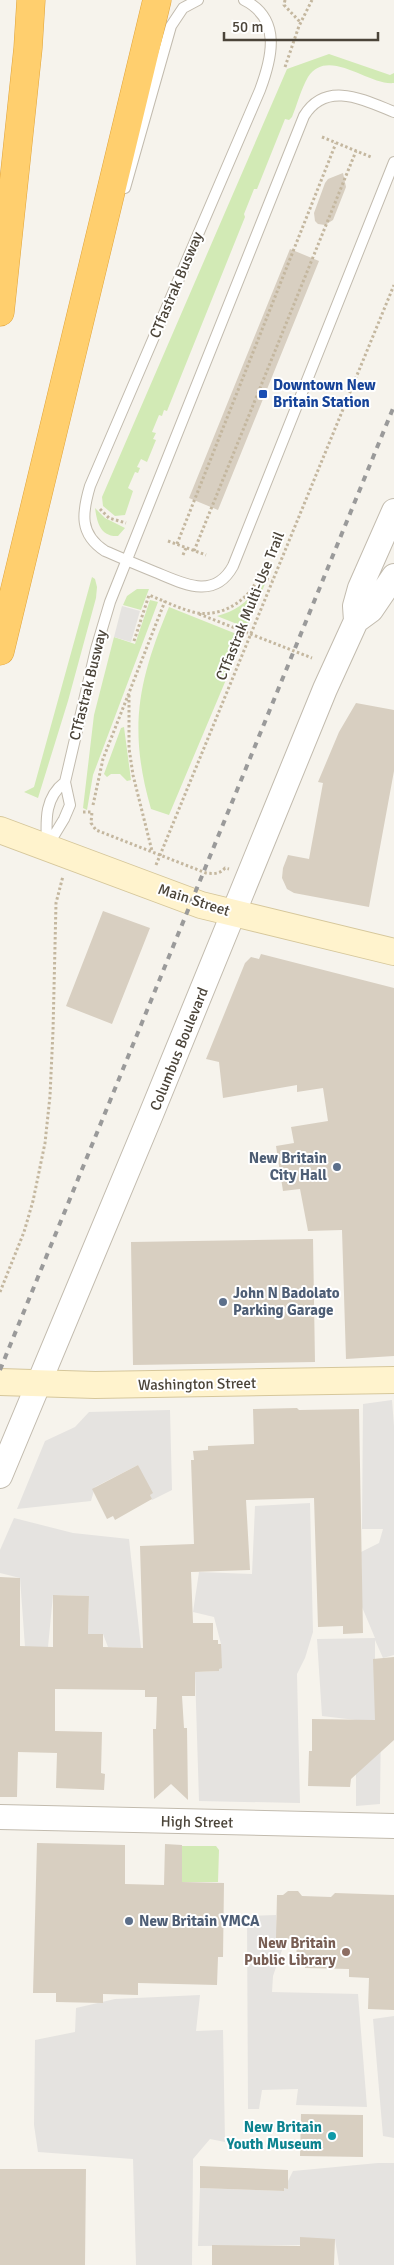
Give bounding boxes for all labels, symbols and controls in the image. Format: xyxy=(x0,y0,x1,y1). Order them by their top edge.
scale bar xyxy=(224,10,378,42)
text: 50 m xyxy=(232,18,263,36)
street label: CTfastrak Busway xyxy=(146,229,206,341)
place label: Downtown New Britain Station xyxy=(273,376,376,411)
marker: Downtown New Britain Station xyxy=(257,388,269,400)
street label: CTfastrak Multi-Use Trail xyxy=(212,529,288,683)
street label: CTfastrak Busway xyxy=(66,628,110,742)
street label: Main Street xyxy=(156,880,232,920)
street label: Columbus Boulevard xyxy=(146,985,212,1113)
place label: New Britain City Hall xyxy=(249,1149,327,1184)
marker: New Britain City Hall xyxy=(331,1161,343,1173)
place label: John N Badolato Parking Garage xyxy=(233,1284,340,1319)
marker: John N Badolato Parking Garage xyxy=(217,1296,229,1308)
street label: Washington Street xyxy=(138,1374,256,1394)
street label: High Street xyxy=(161,1812,233,1832)
place label: New Britain YMCA xyxy=(139,1912,260,1930)
marker: New Britain YMCA xyxy=(123,1915,135,1927)
place label: New Britain Public Library xyxy=(244,1934,337,1969)
marker: New Britain Public Library xyxy=(340,1946,352,1958)
place label: New Britain Youth Museum xyxy=(226,2118,322,2153)
marker: New Britain Youth Museum xyxy=(326,2130,338,2142)

